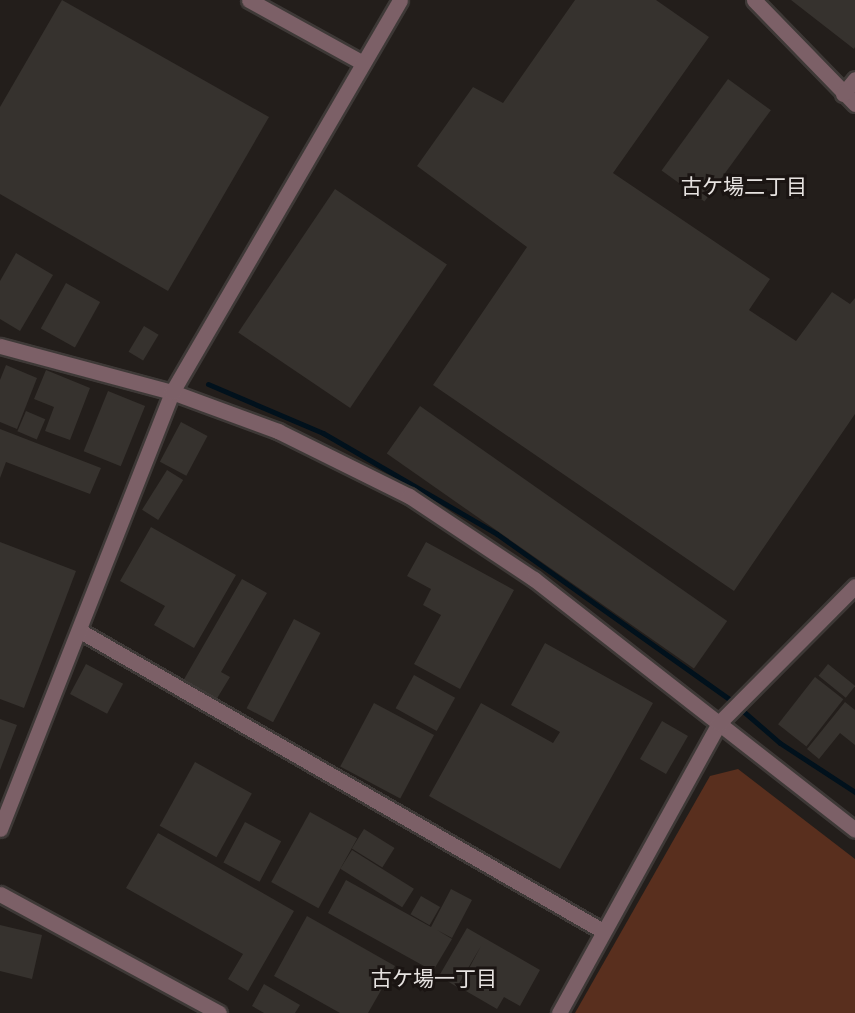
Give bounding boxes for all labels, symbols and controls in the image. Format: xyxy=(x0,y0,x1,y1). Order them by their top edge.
district label: 古ケ場二丁目 xyxy=(681,173,807,199)
district label: 古ケ場一丁目 xyxy=(371,965,497,991)

